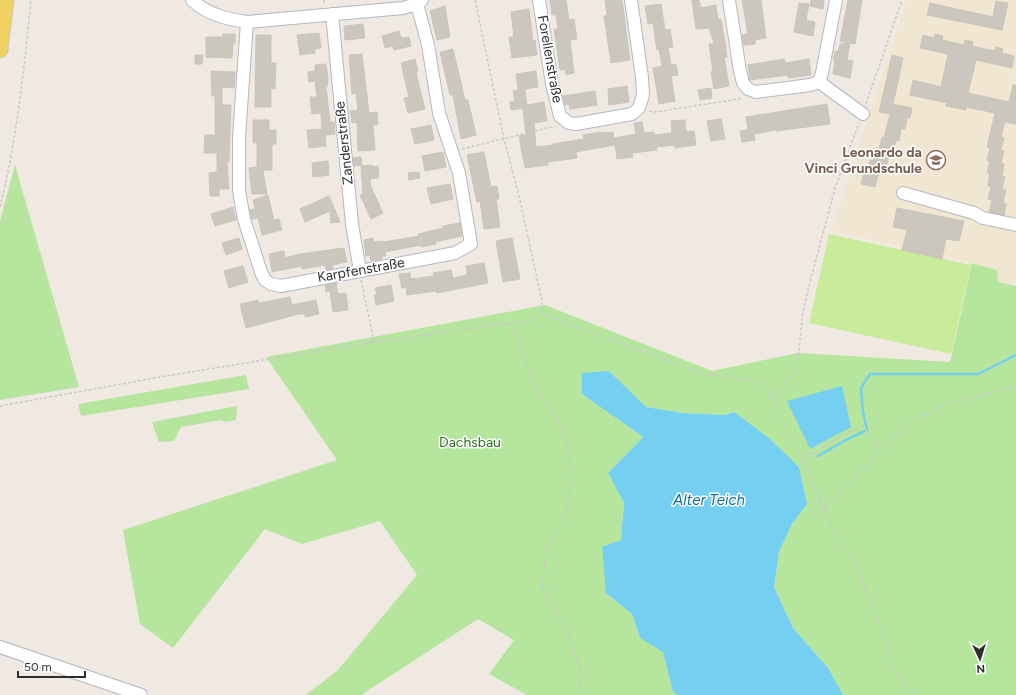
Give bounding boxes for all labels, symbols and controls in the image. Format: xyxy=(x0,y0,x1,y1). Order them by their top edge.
street label: Forellenstraße xyxy=(534,14,566,105)
street label: Zanderstraße xyxy=(331,100,357,186)
place label: Leonardo da Vinci Grundschule xyxy=(804,144,922,177)
school or university icon: Leonardo da Vinci Grundschule xyxy=(925,149,947,171)
street label: Karpfenstraße xyxy=(316,254,406,286)
park label: Dachsbau xyxy=(439,434,501,451)
water label: Alter Teich xyxy=(672,491,745,509)
north arrow xyxy=(960,639,1000,679)
scale bar xyxy=(18,653,85,679)
text: 50 m xyxy=(24,660,52,674)
text: N xyxy=(976,662,985,675)

